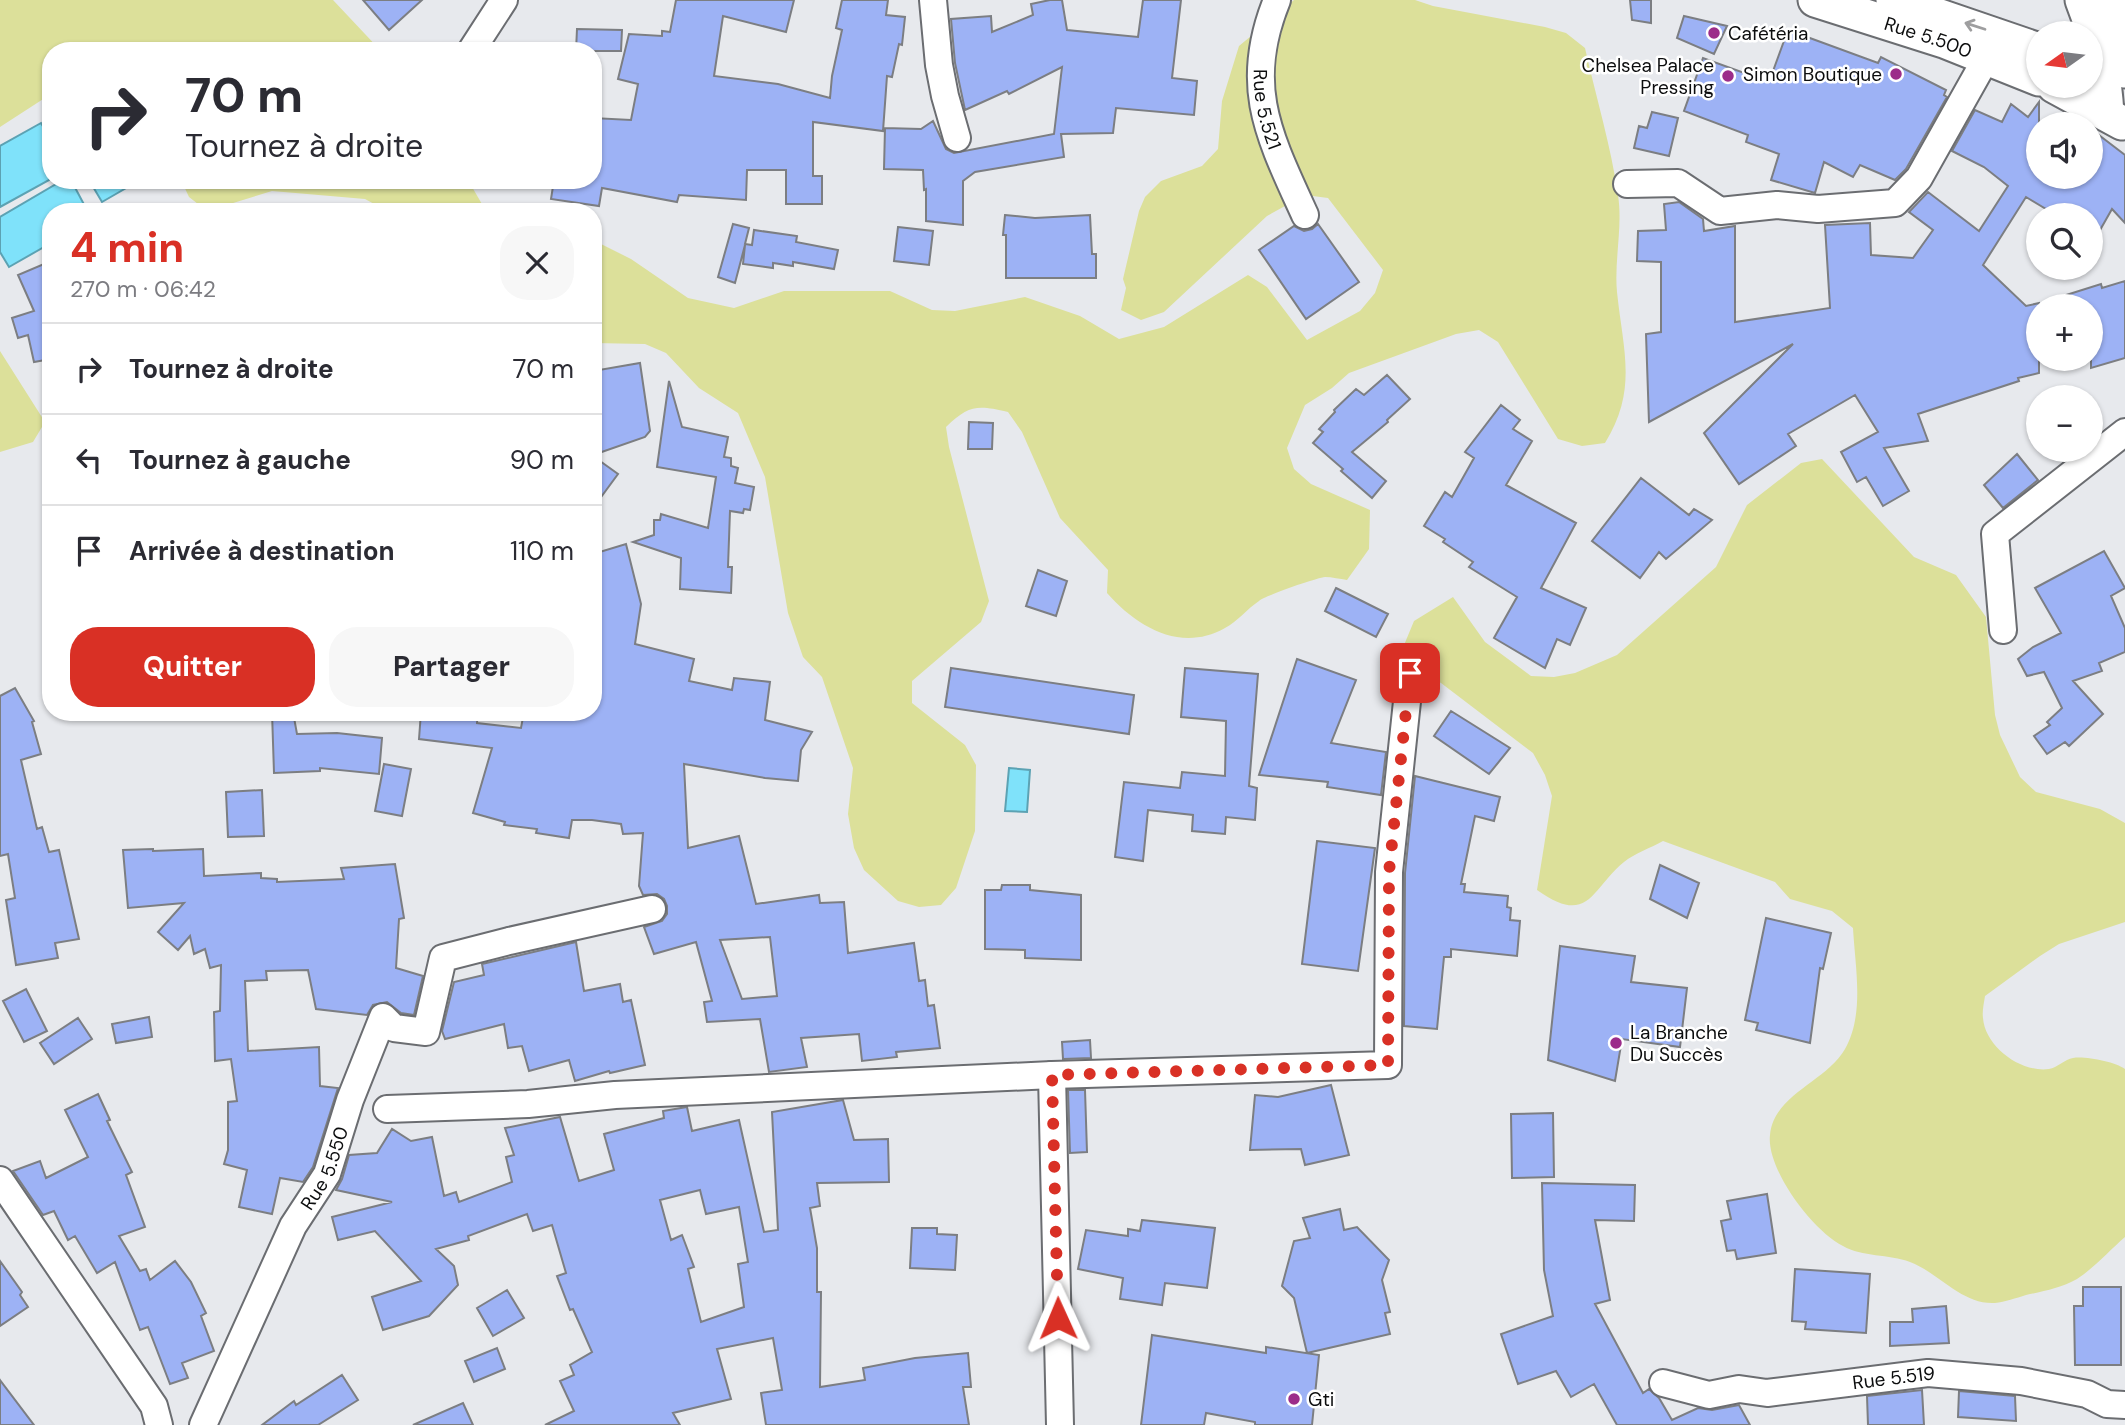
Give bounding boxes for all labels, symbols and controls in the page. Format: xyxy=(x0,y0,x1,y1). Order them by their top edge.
street label: Rue 5.500 xyxy=(1881,10,1976,63)
one-way arrow xyxy=(1964,19,1986,31)
place label: Cafétéria xyxy=(1728,21,1808,46)
north arrow xyxy=(2026,21,2104,98)
map controls xyxy=(2026,21,2103,462)
marker: Cafétéria xyxy=(1706,25,1722,41)
place label: Chelsea Palace Pressing xyxy=(1582,53,1714,100)
place label: Simon Boutique xyxy=(1743,62,1882,87)
text: 70 m xyxy=(185,63,303,127)
marker: Simon Boutique xyxy=(1888,66,1904,82)
marker: Chelsea Palace Pressing xyxy=(1720,68,1736,84)
street label: Rue 5.521 xyxy=(1248,69,1288,153)
icon: right xyxy=(70,70,161,161)
button: sound xyxy=(2026,112,2103,189)
text: Tournez à droite xyxy=(185,125,423,167)
button: search xyxy=(2026,203,2103,280)
text: 4 min xyxy=(70,220,184,275)
button: close xyxy=(500,226,574,300)
text: 270 m · 06:42 xyxy=(70,274,216,304)
button: + xyxy=(2026,294,2103,371)
icon: right xyxy=(70,350,108,388)
text: Tournez à droite xyxy=(129,352,334,386)
text: 70 m xyxy=(513,352,574,386)
button: − xyxy=(2026,385,2103,462)
icon: left xyxy=(70,441,108,479)
text: Tournez à gauche xyxy=(129,443,351,477)
text: 90 m xyxy=(510,443,574,477)
icon: arrive xyxy=(70,532,108,570)
text: Arrivée à destination xyxy=(129,534,395,568)
text: 110 m xyxy=(510,534,574,568)
button: Quitter xyxy=(70,627,315,707)
button: Partager xyxy=(329,627,574,707)
pin xyxy=(1380,643,1440,703)
icon: arrive xyxy=(1391,654,1429,692)
place label: La Branche Du Succès xyxy=(1630,1020,1728,1067)
marker: La Branche Du Succès xyxy=(1608,1035,1624,1051)
street label: Rue 5.550 xyxy=(294,1123,354,1215)
position arrow xyxy=(1021,1281,1095,1355)
street label: Rue 5.519 xyxy=(1851,1360,1936,1395)
place label: Gti xyxy=(1308,1387,1334,1412)
marker: Gti xyxy=(1286,1391,1302,1407)

